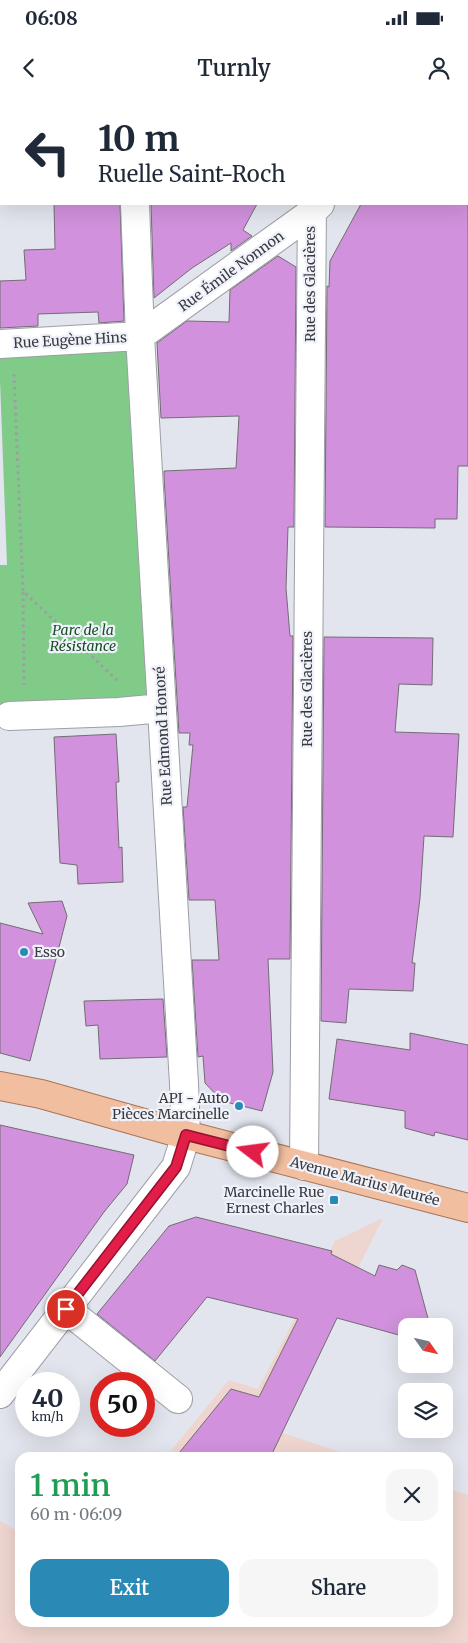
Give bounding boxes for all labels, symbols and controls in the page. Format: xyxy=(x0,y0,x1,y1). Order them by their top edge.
text: 06:08 xyxy=(25,6,78,30)
icon: back xyxy=(15,54,43,82)
text: Turnly xyxy=(197,54,271,82)
icon: person xyxy=(425,54,453,82)
text: 10 m xyxy=(98,117,179,161)
icon: left xyxy=(15,120,80,185)
text: Ruelle Saint-Roch xyxy=(98,160,286,188)
street label: Rue des Glacières xyxy=(301,226,319,342)
street label: Rue Émile Nonnon xyxy=(175,227,287,315)
street label: Rue Eugène Hins xyxy=(13,328,127,352)
park label: Parc de la Résistance xyxy=(50,621,116,655)
street label: Rue des Glacières xyxy=(298,631,316,747)
street label: Rue Edmond Honoré xyxy=(150,666,176,806)
place label: Esso xyxy=(34,943,65,961)
marker: Esso xyxy=(18,946,30,958)
place label: API - Auto Pièces Marcinelle xyxy=(112,1089,229,1123)
marker: API - Auto Pièces Marcinelle xyxy=(233,1100,245,1112)
position arrow xyxy=(226,1125,278,1177)
street label: Avenue Marius Meurée xyxy=(287,1152,442,1210)
place label: Marcinelle Rue Ernest Charles xyxy=(224,1183,324,1217)
marker: Marcinelle Rue Ernest Charles xyxy=(328,1194,340,1206)
pin xyxy=(45,1288,87,1330)
icon: arrive xyxy=(52,1295,80,1323)
north arrow xyxy=(398,1318,452,1372)
map controls xyxy=(398,1318,453,1438)
speed limit sign: 50 xyxy=(90,1372,155,1437)
text: 40 xyxy=(31,1382,64,1414)
button: layers xyxy=(398,1383,453,1438)
text: km/h xyxy=(32,1409,63,1424)
text: 1 min xyxy=(30,1466,111,1504)
button: close xyxy=(386,1469,438,1521)
text: 60 m · 06:09 xyxy=(30,1504,122,1524)
button: Exit xyxy=(30,1559,229,1617)
button: Share xyxy=(239,1559,438,1617)

